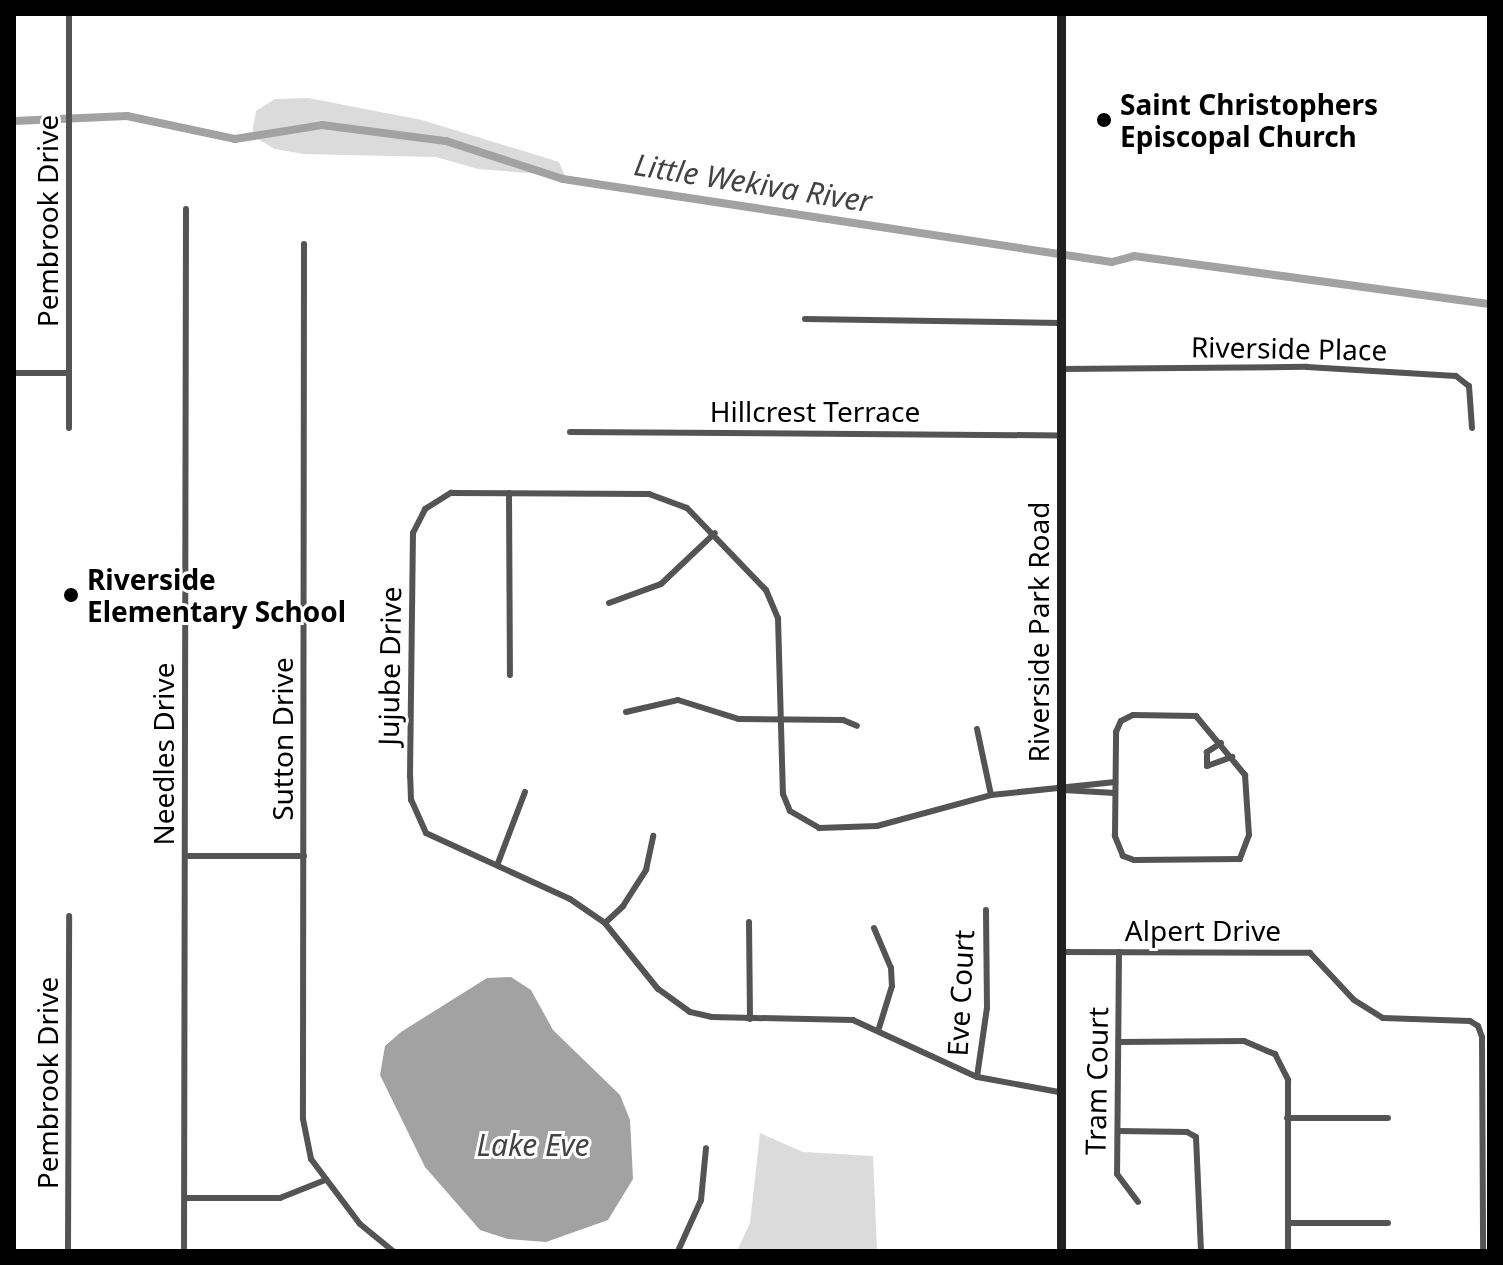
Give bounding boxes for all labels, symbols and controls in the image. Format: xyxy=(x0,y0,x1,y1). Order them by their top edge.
place label: Saint Christophers Episcopal Church xyxy=(1120,87,1378,153)
marker: Saint Christophers Episcopal Church xyxy=(1095,111,1113,129)
street label: Pembrook Drive xyxy=(30,115,64,327)
water label: Little Wekiva River xyxy=(632,146,874,220)
street label: Riverside Place xyxy=(1191,329,1387,367)
street label: Hillcrest Terrace xyxy=(710,394,920,428)
street label: Riverside Park Road xyxy=(1021,502,1055,762)
place label: Riverside Elementary School xyxy=(87,562,346,628)
marker: Riverside Elementary School xyxy=(62,586,80,604)
street label: Jujube Drive xyxy=(371,586,407,746)
street label: Sutton Drive xyxy=(265,657,299,821)
street label: Needles Drive xyxy=(146,662,180,846)
street label: Alpert Drive xyxy=(1125,913,1281,947)
street label: Eve Court xyxy=(940,929,980,1057)
street label: Pembrook Drive xyxy=(30,977,64,1189)
street label: Tram Court xyxy=(1078,1007,1114,1155)
water label: Lake Eve xyxy=(477,1127,589,1163)

